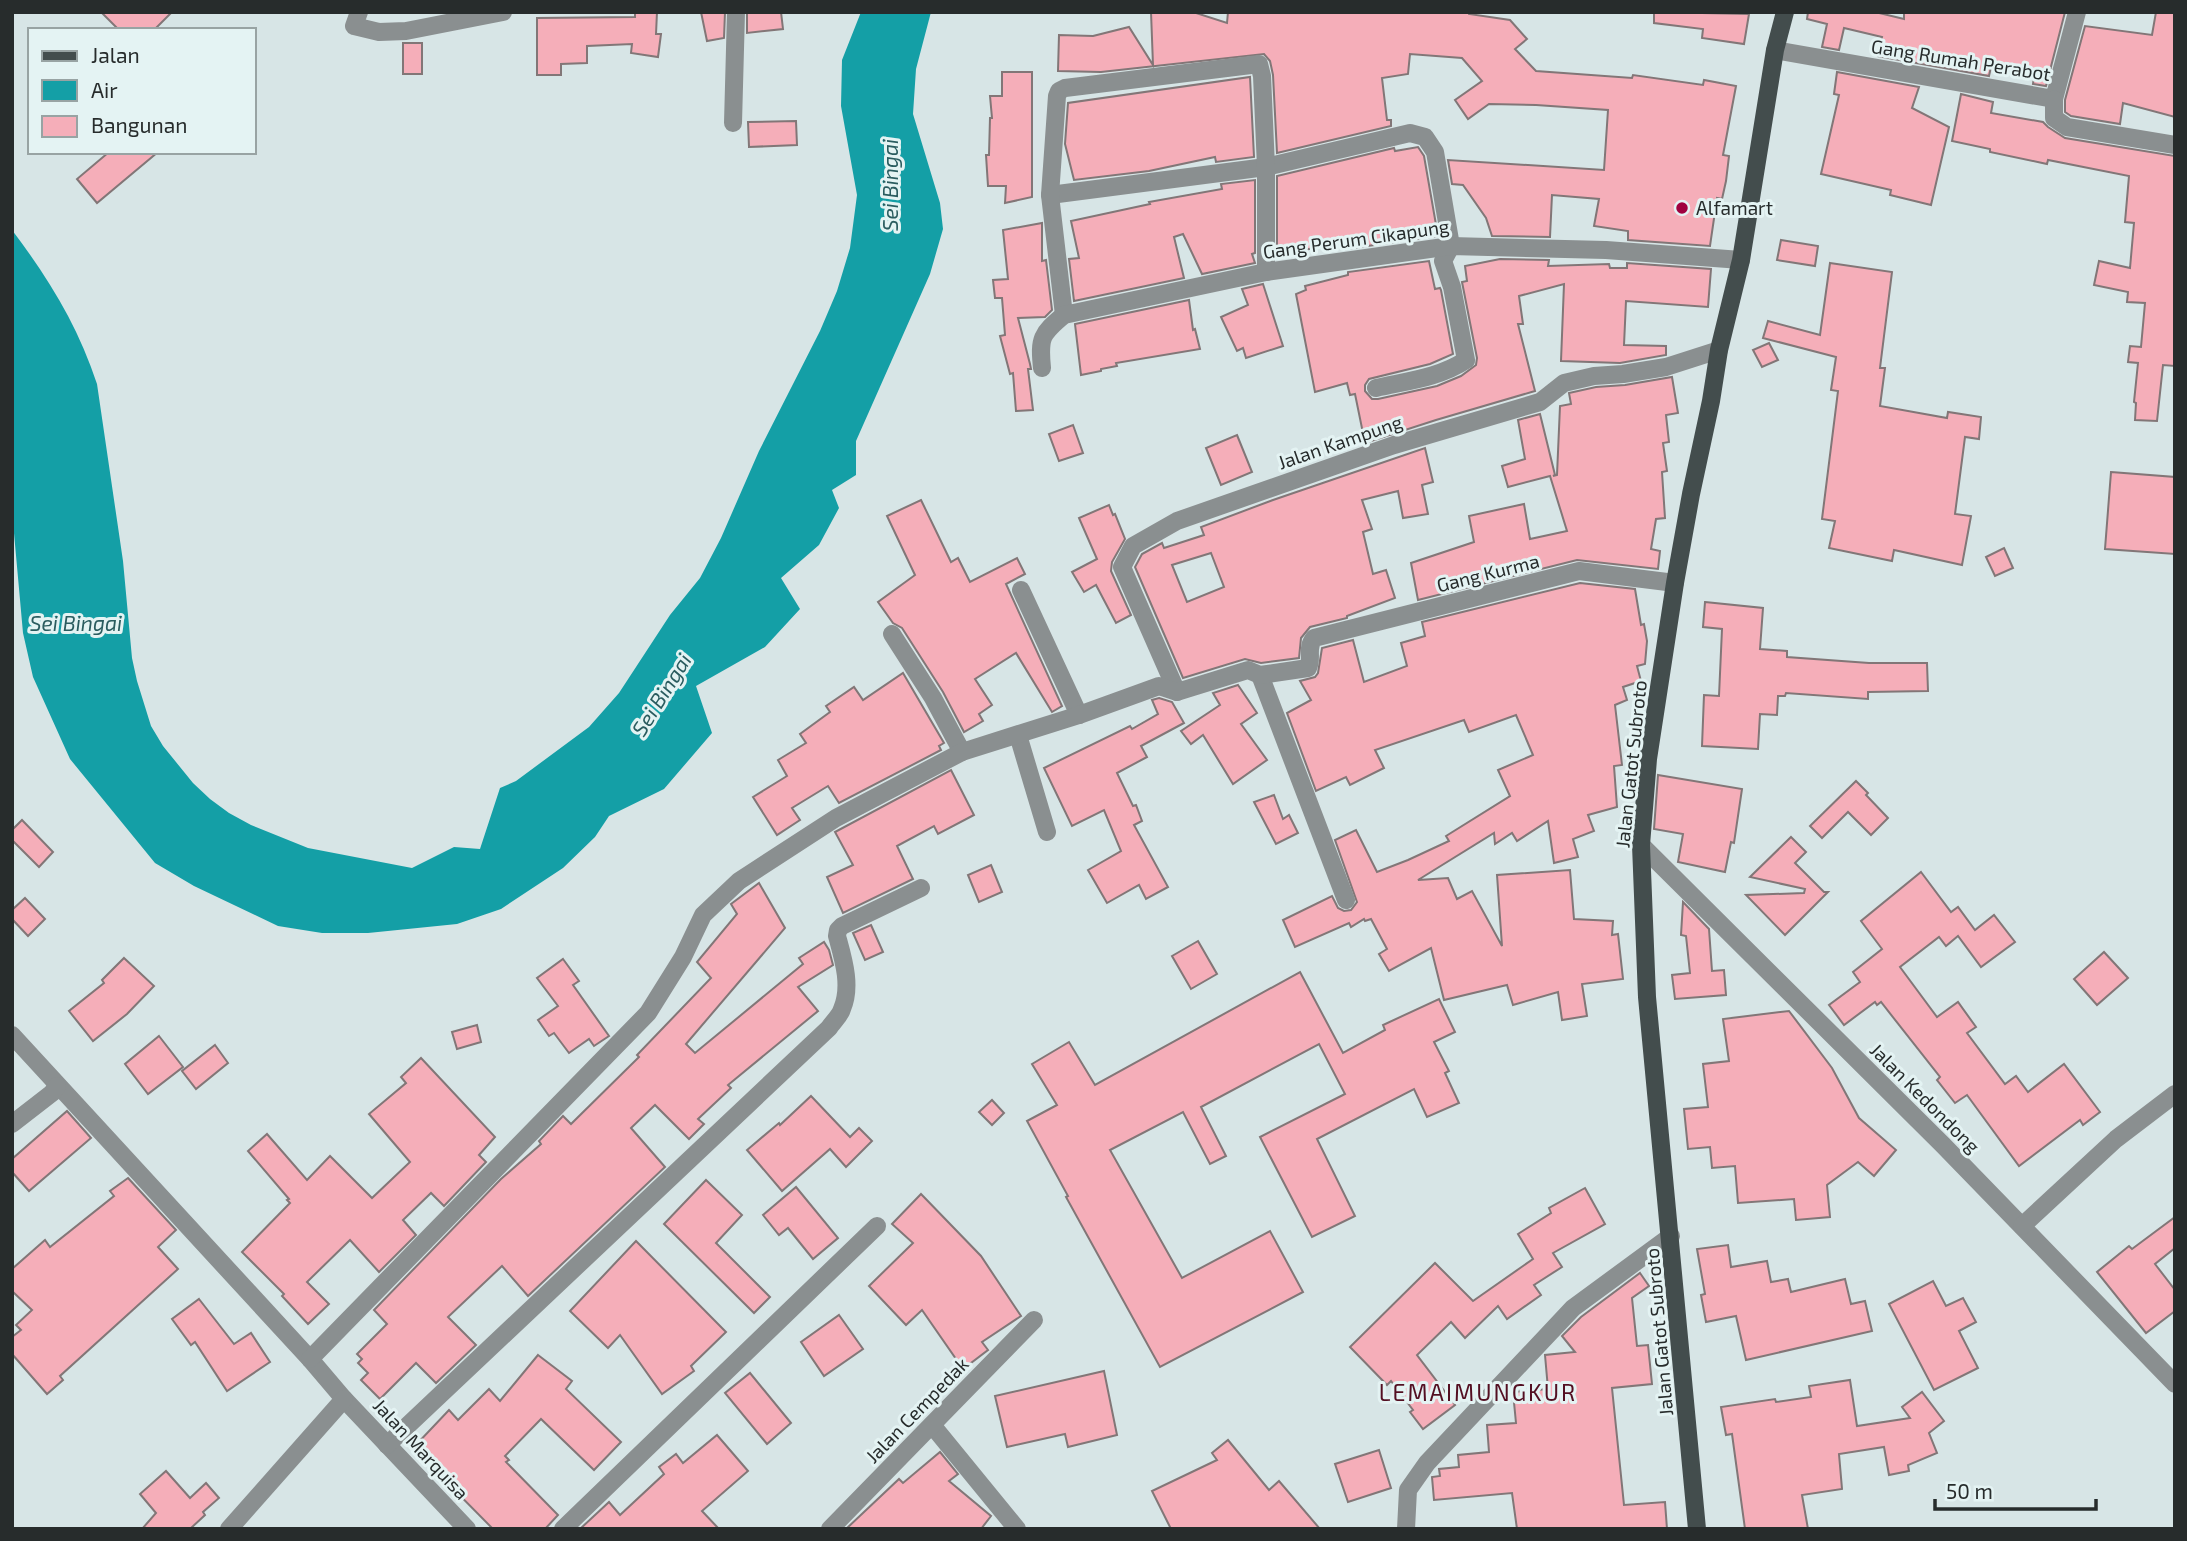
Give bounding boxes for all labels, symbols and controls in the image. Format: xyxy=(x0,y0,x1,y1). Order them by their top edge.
legend xyxy=(28,28,256,154)
street label: Gang Rumah Perabot xyxy=(1870,34,2052,85)
text: Jalan xyxy=(91,42,140,67)
text: Air xyxy=(91,77,118,102)
text: Bangunan xyxy=(91,112,187,137)
water label: Sei Bingai xyxy=(877,139,902,231)
place label: Alfamart xyxy=(1696,196,1773,219)
marker: Alfamart xyxy=(1674,200,1690,216)
street label: Gang Perum Cikapung xyxy=(1261,214,1451,263)
street label: Jalan Kampung xyxy=(1275,409,1405,474)
street label: Gang Kurma xyxy=(1434,549,1542,596)
water label: Sei Bingai xyxy=(30,610,122,635)
water label: Sei Bingai xyxy=(626,648,696,740)
street label: Jalan Gatot Subroto xyxy=(1610,679,1651,849)
street label: Jalan Kedondong xyxy=(1866,1038,1985,1157)
street label: Jalan Gatot Subroto xyxy=(1640,1247,1677,1417)
street label: Jalan Cempedak xyxy=(860,1352,973,1467)
district label: LEMAIMUNGKUR xyxy=(1379,1378,1577,1406)
street label: Jalan Marquisa xyxy=(369,1394,474,1504)
scale bar xyxy=(1935,1468,2096,1512)
text: 50 m xyxy=(1946,1478,1993,1503)

